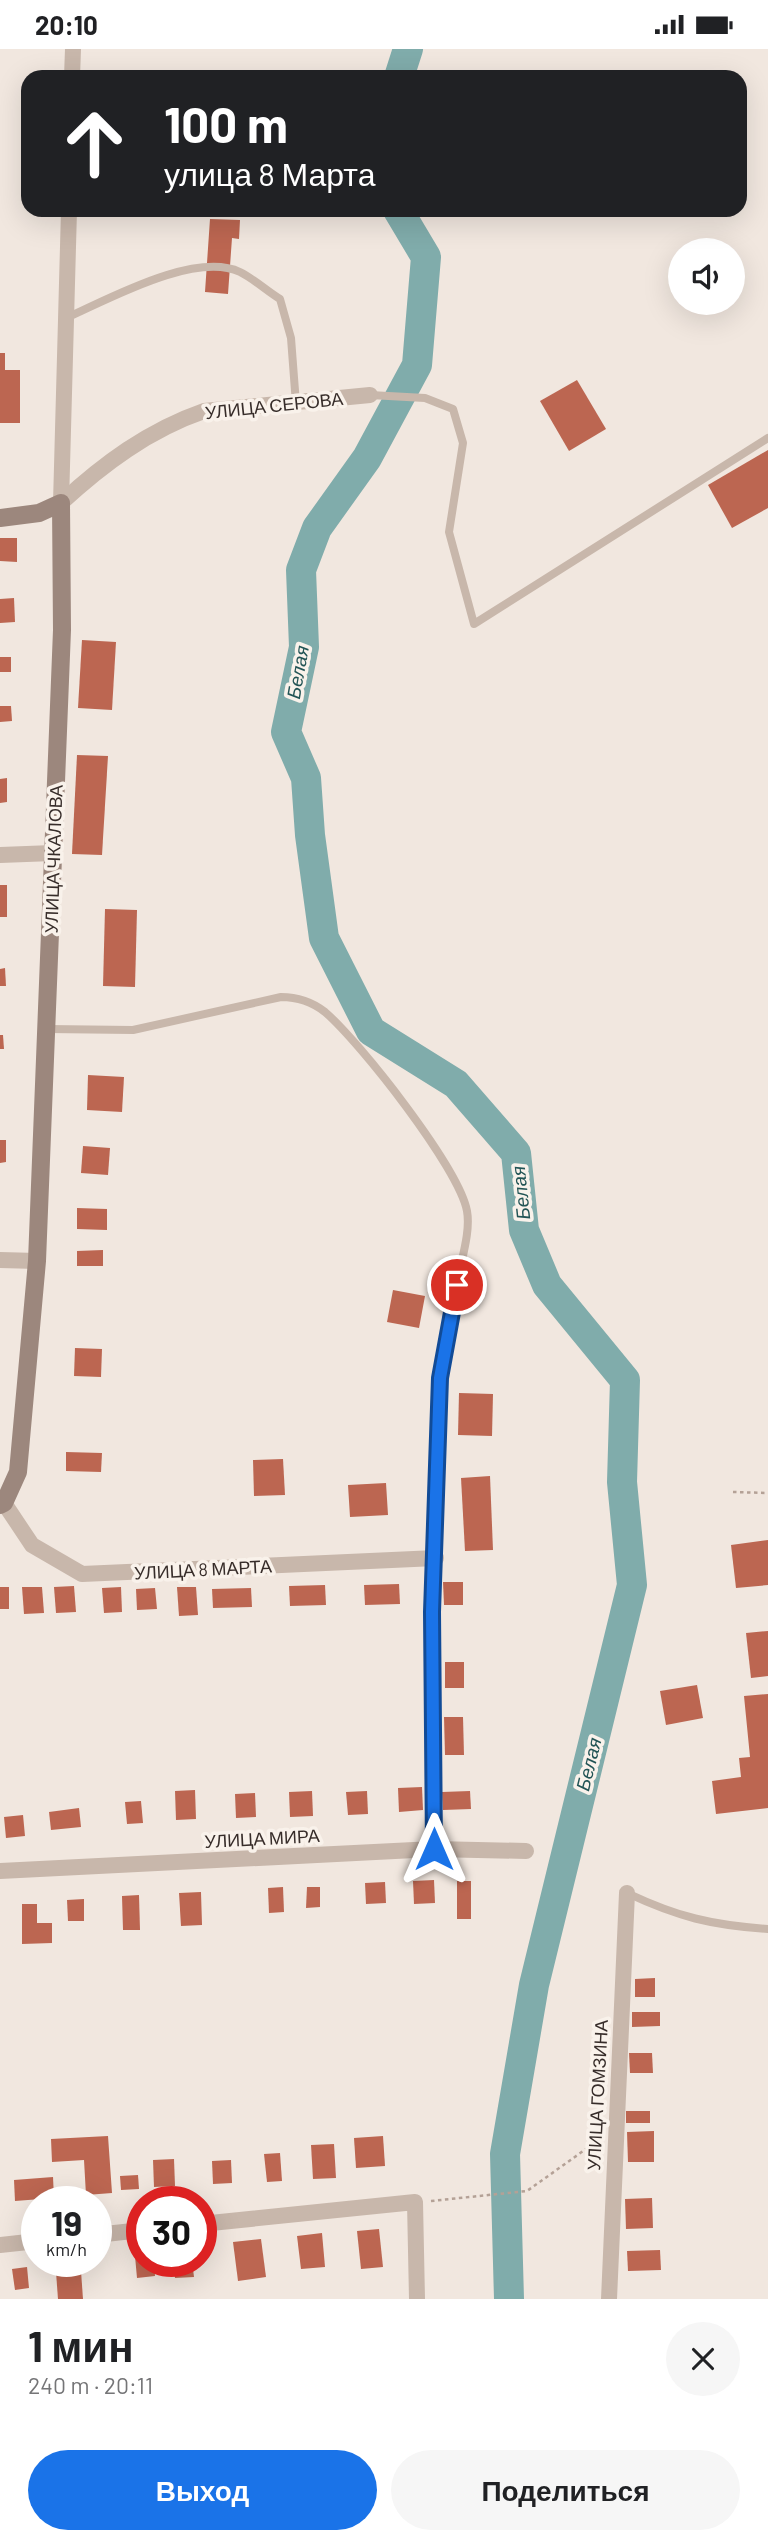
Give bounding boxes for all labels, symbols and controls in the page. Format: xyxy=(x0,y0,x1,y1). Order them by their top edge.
text: 20:10 xyxy=(35,9,98,40)
text: 100 m xyxy=(164,94,288,153)
icon: ahead xyxy=(49,98,140,189)
text: улица 8 Марта xyxy=(164,154,375,192)
map controls xyxy=(668,238,745,315)
button: sound xyxy=(668,238,745,315)
street label: УЛИЦА СЕРОВА xyxy=(204,387,344,423)
water label: Белая xyxy=(281,644,313,700)
street label: УЛИЦА ЧКАЛОВА xyxy=(39,784,67,934)
water label: Белая xyxy=(506,1165,534,1221)
pin xyxy=(427,1255,487,1315)
icon: arrive xyxy=(438,1266,476,1304)
street label: УЛИЦА 8 МАРТА xyxy=(133,1554,273,1584)
water label: Белая xyxy=(570,1735,606,1793)
position arrow xyxy=(397,1812,471,1886)
street label: УЛИЦА МИРА xyxy=(204,1824,320,1852)
street label: УЛИЦА ГОМЗИНА xyxy=(582,2019,612,2171)
speed limit sign: 30 xyxy=(126,2186,217,2277)
text: 19 xyxy=(51,2201,82,2243)
text: km/h xyxy=(46,2238,87,2260)
text: 1 мин xyxy=(28,2320,134,2370)
button: close xyxy=(666,2322,740,2396)
text: 240 m · 20:11 xyxy=(28,2371,153,2399)
button: Выход xyxy=(28,2450,377,2530)
button: Поделиться xyxy=(391,2450,740,2530)

